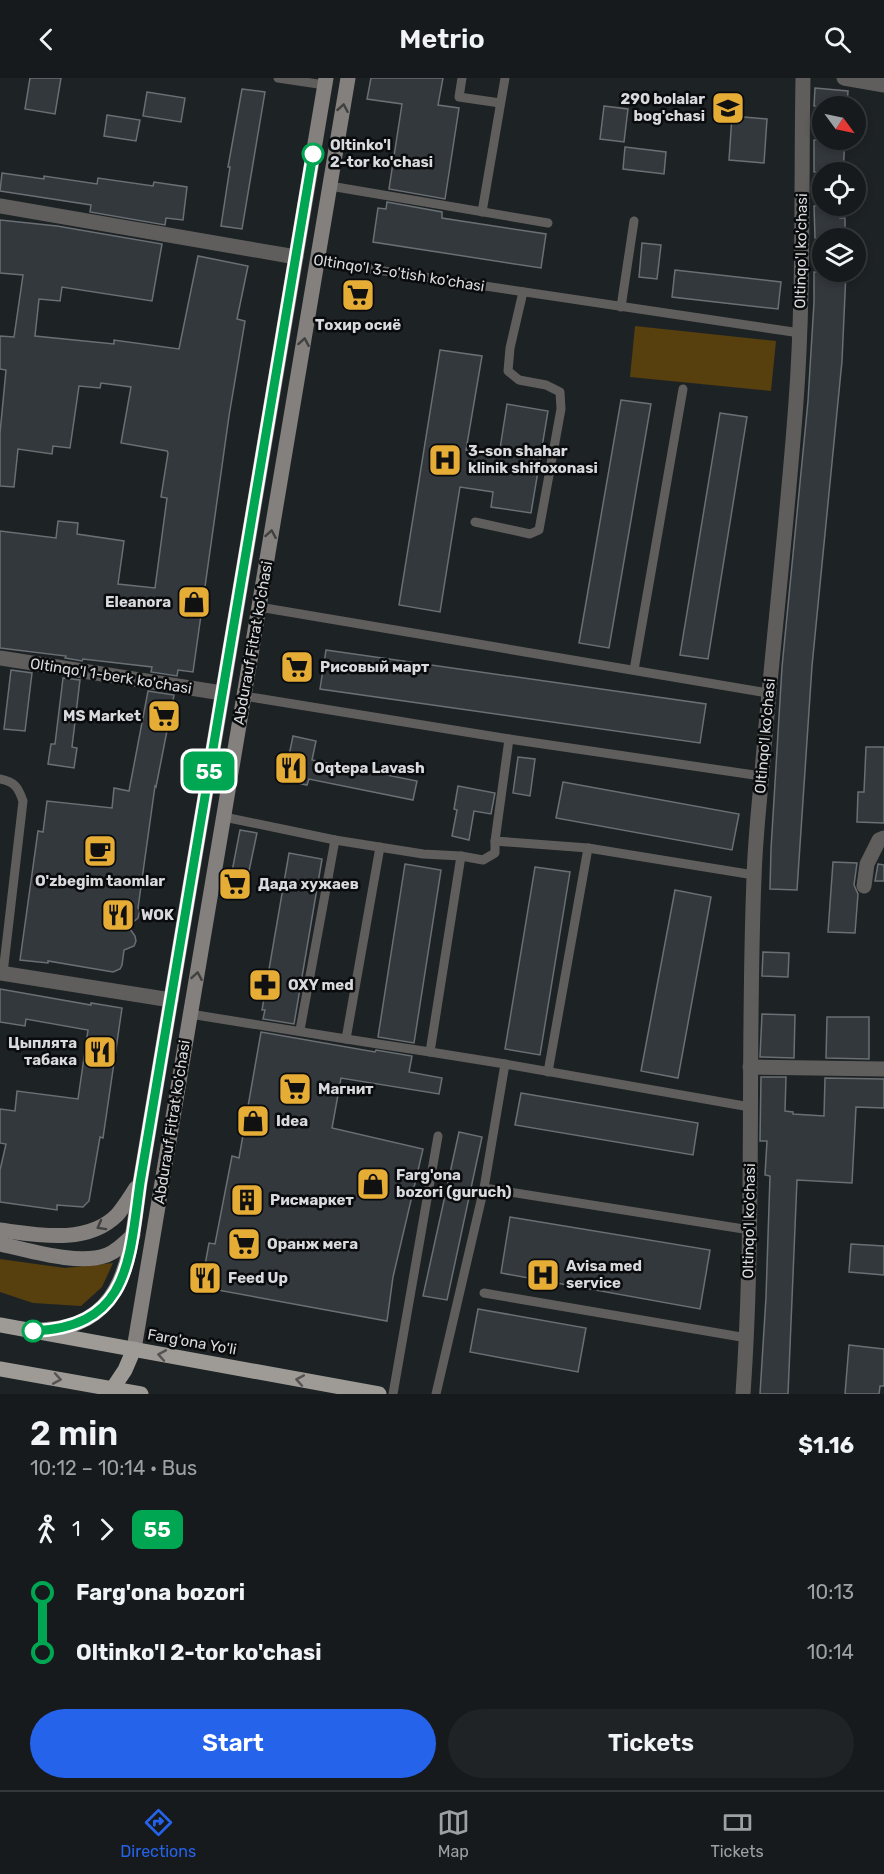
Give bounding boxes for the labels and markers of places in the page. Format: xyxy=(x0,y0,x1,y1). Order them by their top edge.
place label: 290 bolalar bog'chasi xyxy=(621,90,705,125)
school or university icon: 290 bolalar bog'chasi xyxy=(710,90,746,126)
place label: Oltinko'l 2-tor ko'chasi xyxy=(330,136,433,171)
marker: Oltinko'l 2-tor ko'chasi xyxy=(302,143,324,165)
supermarket icon: Тохир осиё xyxy=(340,277,376,313)
place label: Тохир осиё xyxy=(315,316,401,334)
hospital icon: 3-son shahar klinik shifoxonasi xyxy=(427,442,463,478)
place label: 3-son shahar klinik shifoxonasi xyxy=(468,442,598,477)
shop icon: Eleanora xyxy=(176,584,212,620)
place label: Eleanora xyxy=(105,593,171,611)
supermarket icon: Рисовый март xyxy=(279,649,315,685)
place label: Рисовый март xyxy=(320,658,430,676)
supermarket icon: MS Market xyxy=(146,698,182,734)
place label: MS Market xyxy=(63,707,141,725)
restaurant icon: Oqtepa Lavash xyxy=(273,750,309,786)
place label: Oqtepa Lavash xyxy=(314,759,425,777)
cafe icon: O'zbegim taomlar xyxy=(82,833,118,869)
supermarket icon: Дада хужаев xyxy=(217,866,253,902)
place label: O'zbegim taomlar xyxy=(35,872,165,890)
place label: Дада хужаев xyxy=(258,875,359,893)
restaurant icon: WOK xyxy=(100,897,136,933)
place label: WOK xyxy=(141,906,174,924)
pharmacy icon: OXY med xyxy=(247,967,283,1003)
place label: OXY med xyxy=(288,976,354,994)
place label: Цыплята табака xyxy=(8,1034,77,1069)
restaurant icon: Цыплята табака xyxy=(82,1034,118,1070)
supermarket icon: Магнит xyxy=(277,1071,313,1107)
place label: Магнит xyxy=(318,1080,374,1098)
shop icon: Idea xyxy=(235,1103,271,1139)
place label: Idea xyxy=(276,1112,308,1130)
shop icon: Farg'ona bozori (guruch) xyxy=(355,1166,391,1202)
place label: Farg'ona bozori (guruch) xyxy=(396,1166,512,1201)
building icon: Рисмаркет xyxy=(229,1182,265,1218)
place label: Рисмаркет xyxy=(270,1191,354,1209)
supermarket icon: Оранж мега xyxy=(226,1226,262,1262)
place label: Оранж мега xyxy=(267,1235,358,1253)
hospital icon: Avisa med service xyxy=(525,1257,561,1293)
place label: Avisa med service xyxy=(566,1257,642,1292)
restaurant icon: Feed Up xyxy=(187,1260,223,1296)
place label: Feed Up xyxy=(228,1269,288,1287)
unlabelled marker xyxy=(22,1320,44,1342)

